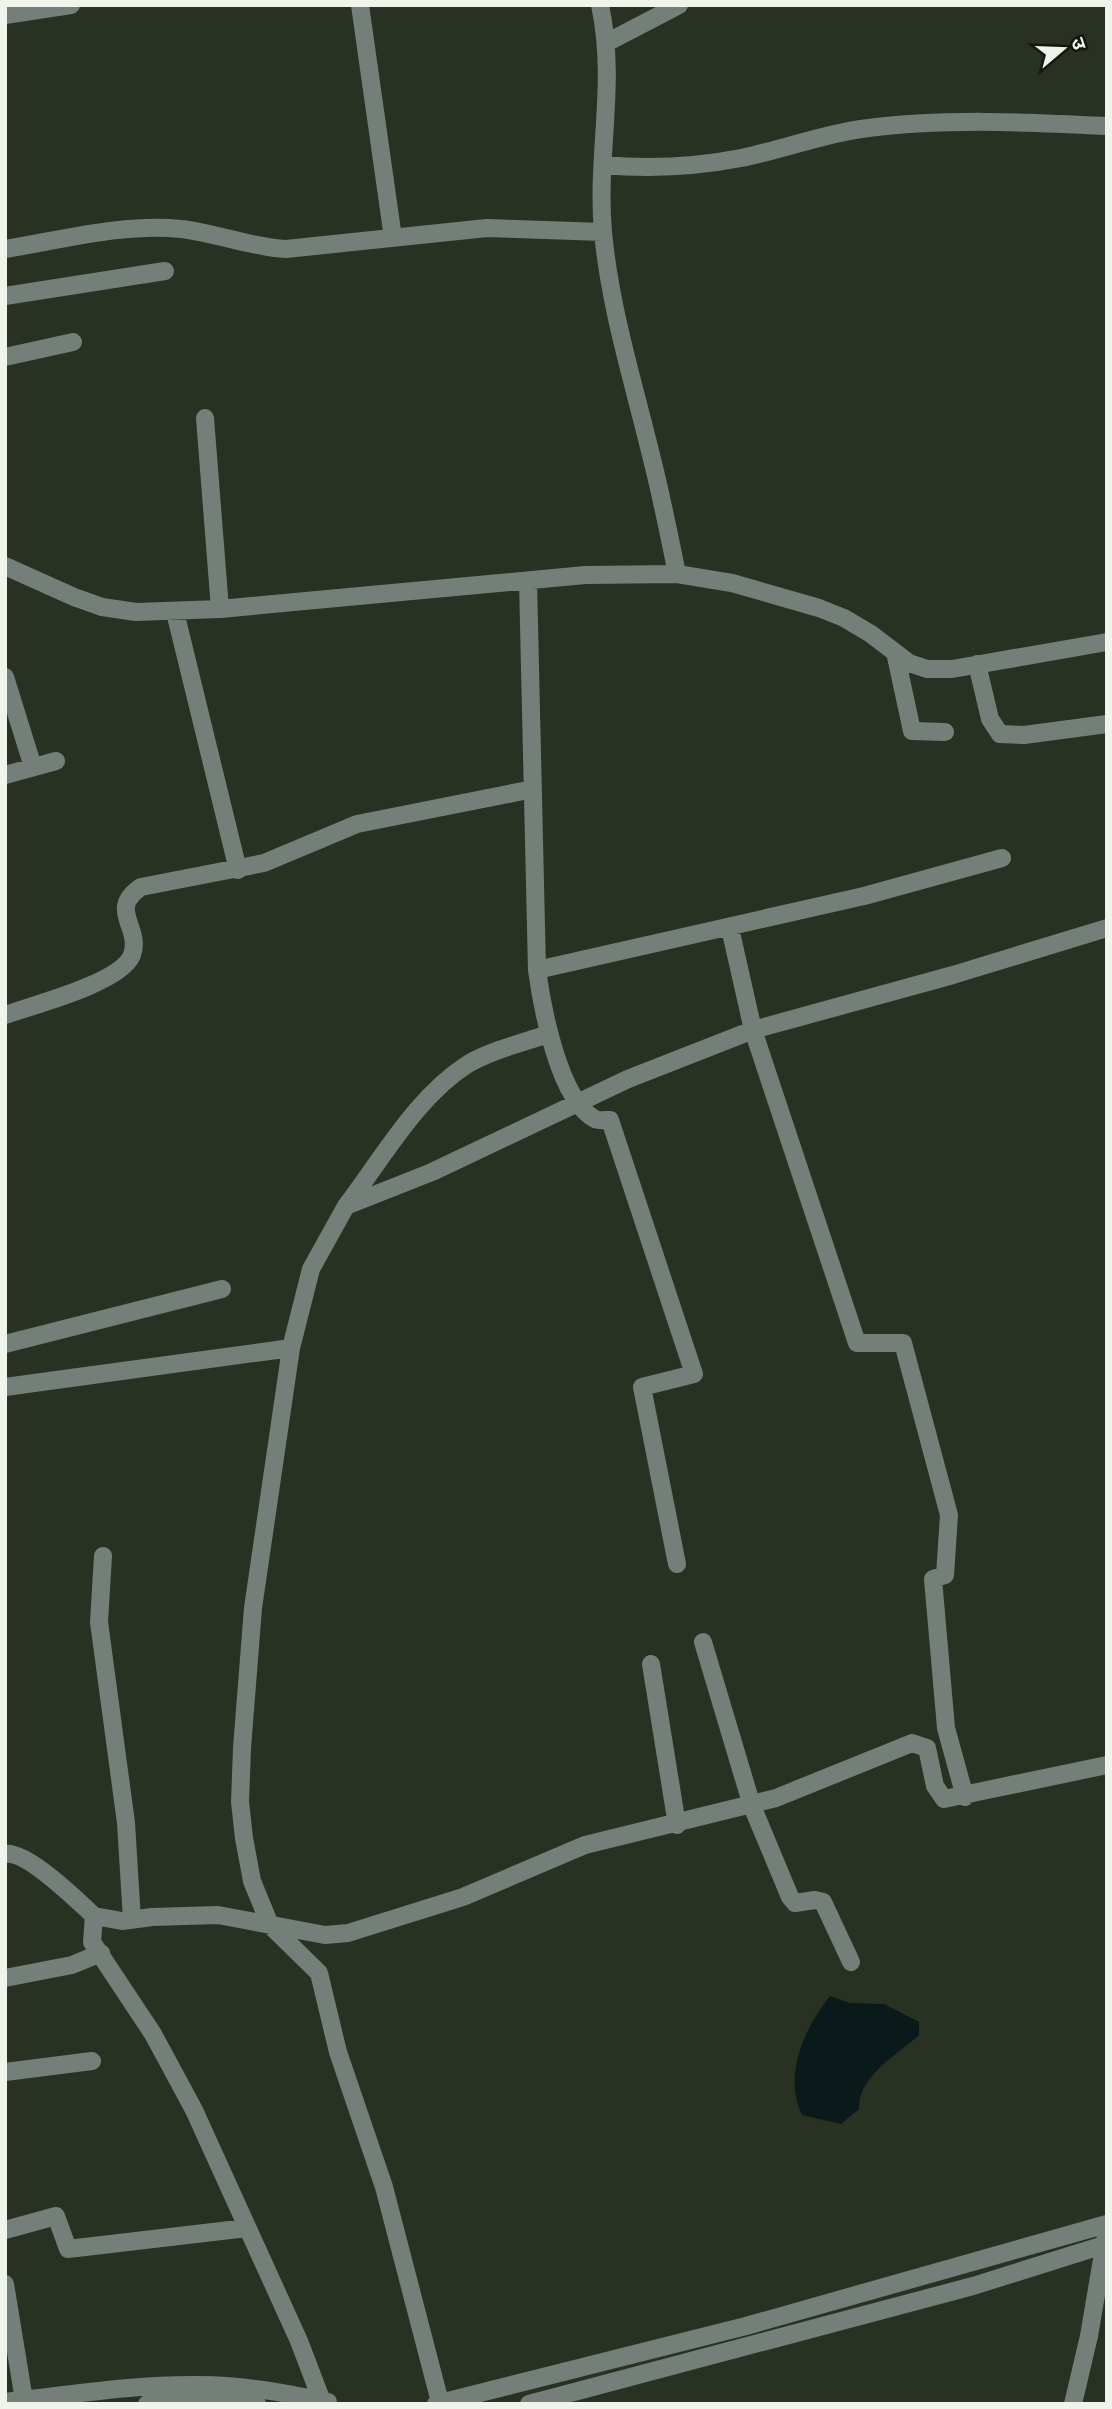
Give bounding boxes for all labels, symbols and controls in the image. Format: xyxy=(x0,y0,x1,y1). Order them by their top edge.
north arrow xyxy=(1028,14,1098,84)
text: उ xyxy=(1067,34,1093,53)

